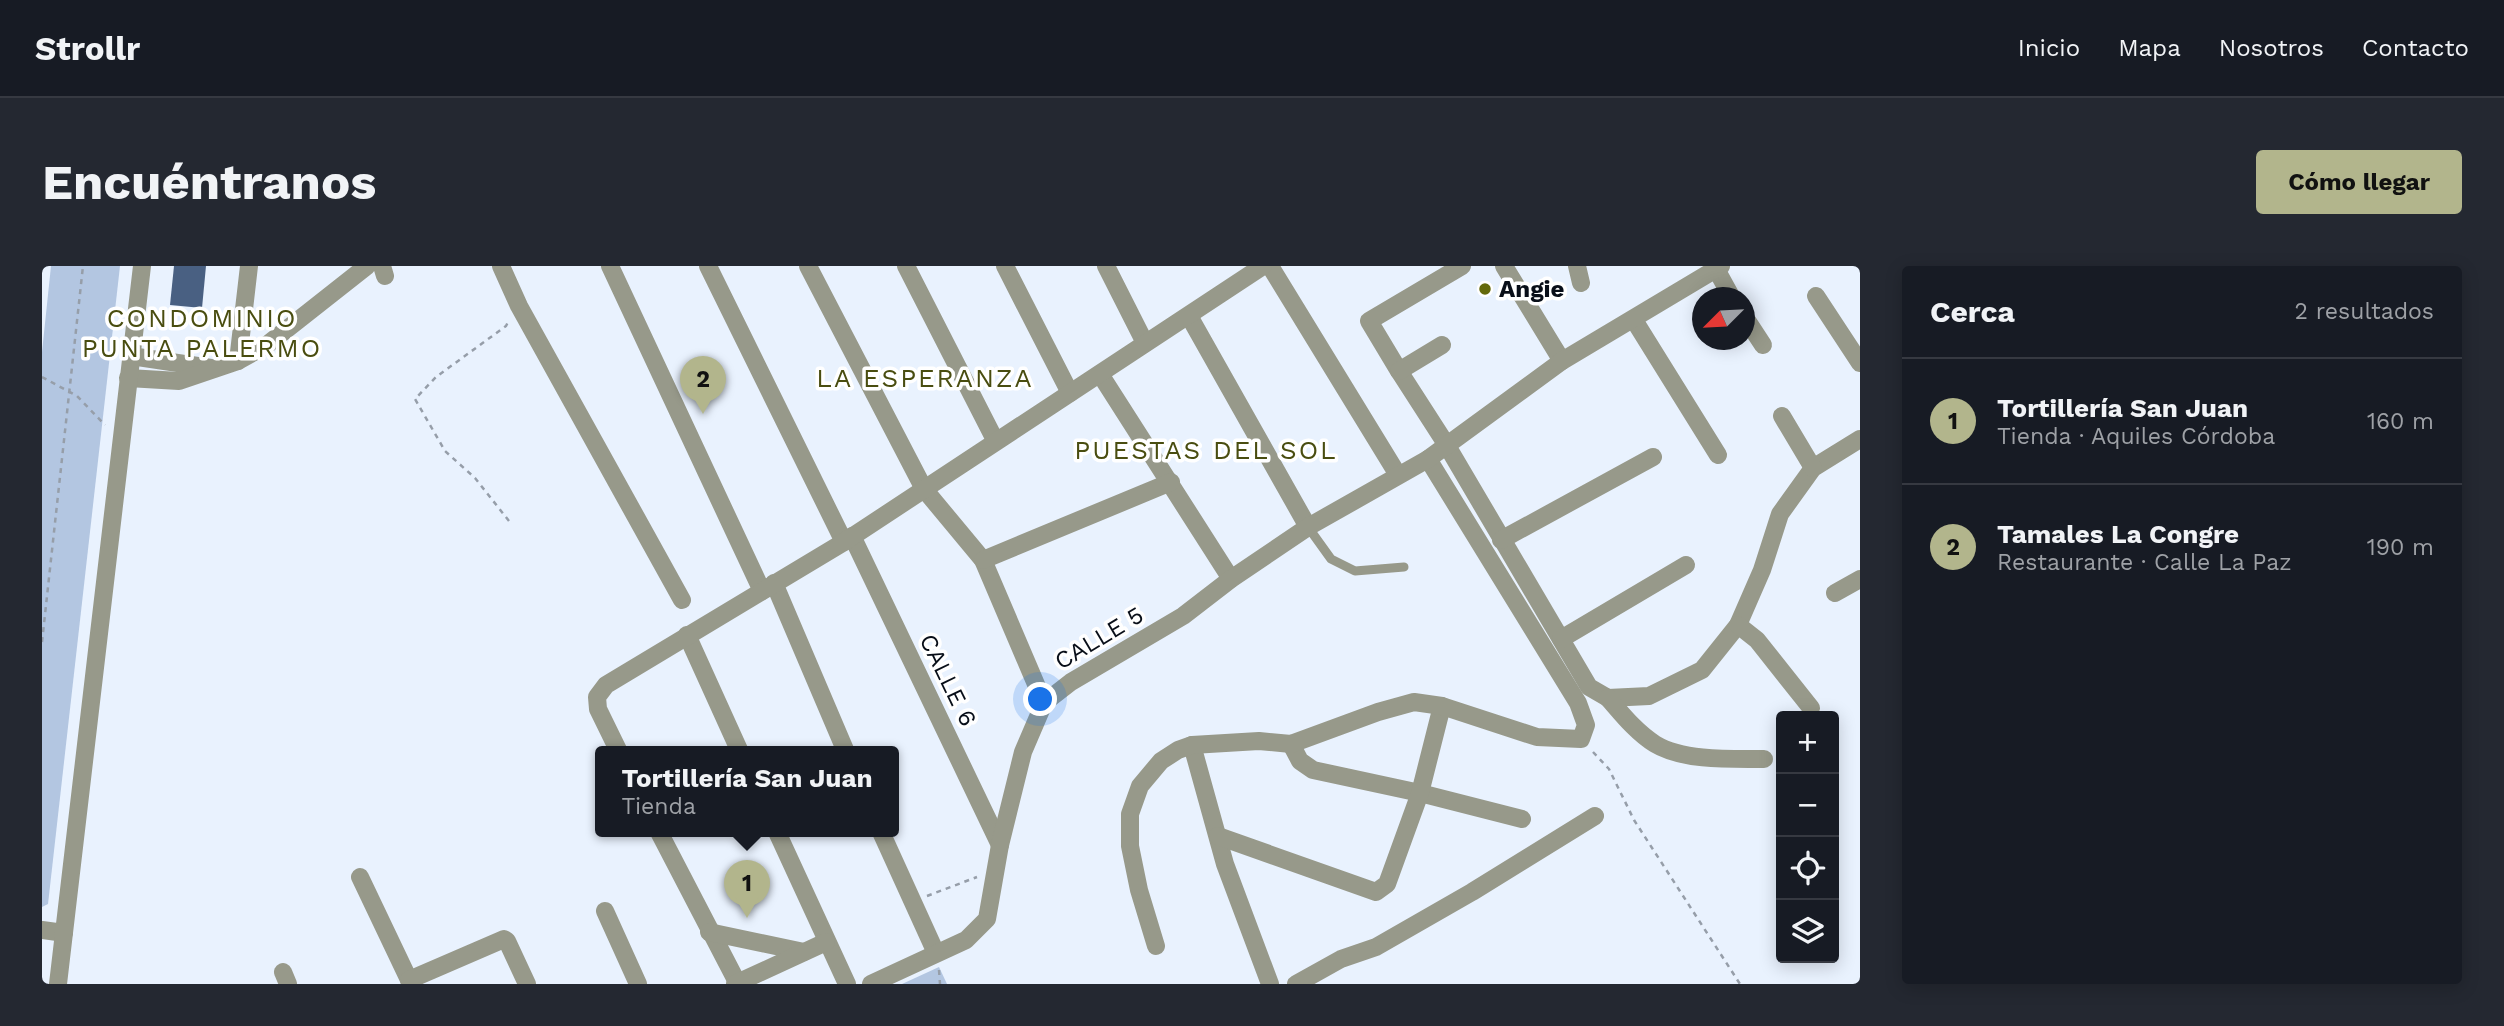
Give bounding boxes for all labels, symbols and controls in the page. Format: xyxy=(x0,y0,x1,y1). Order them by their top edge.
text: Strollr xyxy=(35,29,140,68)
text: Inicio xyxy=(2018,34,2080,62)
text: Mapa xyxy=(2118,34,2181,62)
text: Nosotros xyxy=(2219,34,2324,62)
text: Contacto xyxy=(2362,34,2469,62)
button: Cómo llegar xyxy=(2256,150,2462,214)
text: Encuéntranos xyxy=(42,153,376,211)
place label: Angie xyxy=(1499,275,1565,303)
marker: Angie xyxy=(1477,281,1493,297)
north arrow xyxy=(1692,287,1755,350)
text: Cerca xyxy=(1930,294,2015,329)
text: 2 resultados xyxy=(2295,298,2434,325)
district label: CONDOMINIO PUNTA PALERMO xyxy=(82,303,322,363)
pin: 2 xyxy=(680,356,726,414)
district label: LA ESPERANZA xyxy=(816,363,1034,393)
text: Tortillería San Juan xyxy=(1997,393,2248,423)
text: 1 xyxy=(1948,408,1958,435)
text: 160 m xyxy=(2367,408,2434,435)
text: Tienda · Aquiles Córdoba xyxy=(1997,423,2275,450)
district label: PUESTAS DEL SOL xyxy=(1074,435,1338,465)
text: Tamales La Congre xyxy=(1997,519,2239,549)
text: 2 xyxy=(1946,534,1960,561)
text: 190 m xyxy=(2367,534,2434,561)
text: Restaurante · Calle La Paz xyxy=(1997,549,2292,576)
street label: CALLE 5 xyxy=(1050,601,1148,675)
street label: CALLE 6 xyxy=(914,629,982,731)
your location xyxy=(1023,682,1057,716)
map controls xyxy=(1776,711,1839,963)
button: + xyxy=(1776,711,1839,774)
popup xyxy=(595,746,899,837)
text: Tortillería San Juan xyxy=(621,763,873,793)
button: − xyxy=(1776,774,1839,837)
text: Tienda xyxy=(621,793,696,820)
button: locate xyxy=(1776,837,1839,900)
pin: 1 xyxy=(724,860,770,918)
button: layers xyxy=(1776,900,1839,963)

